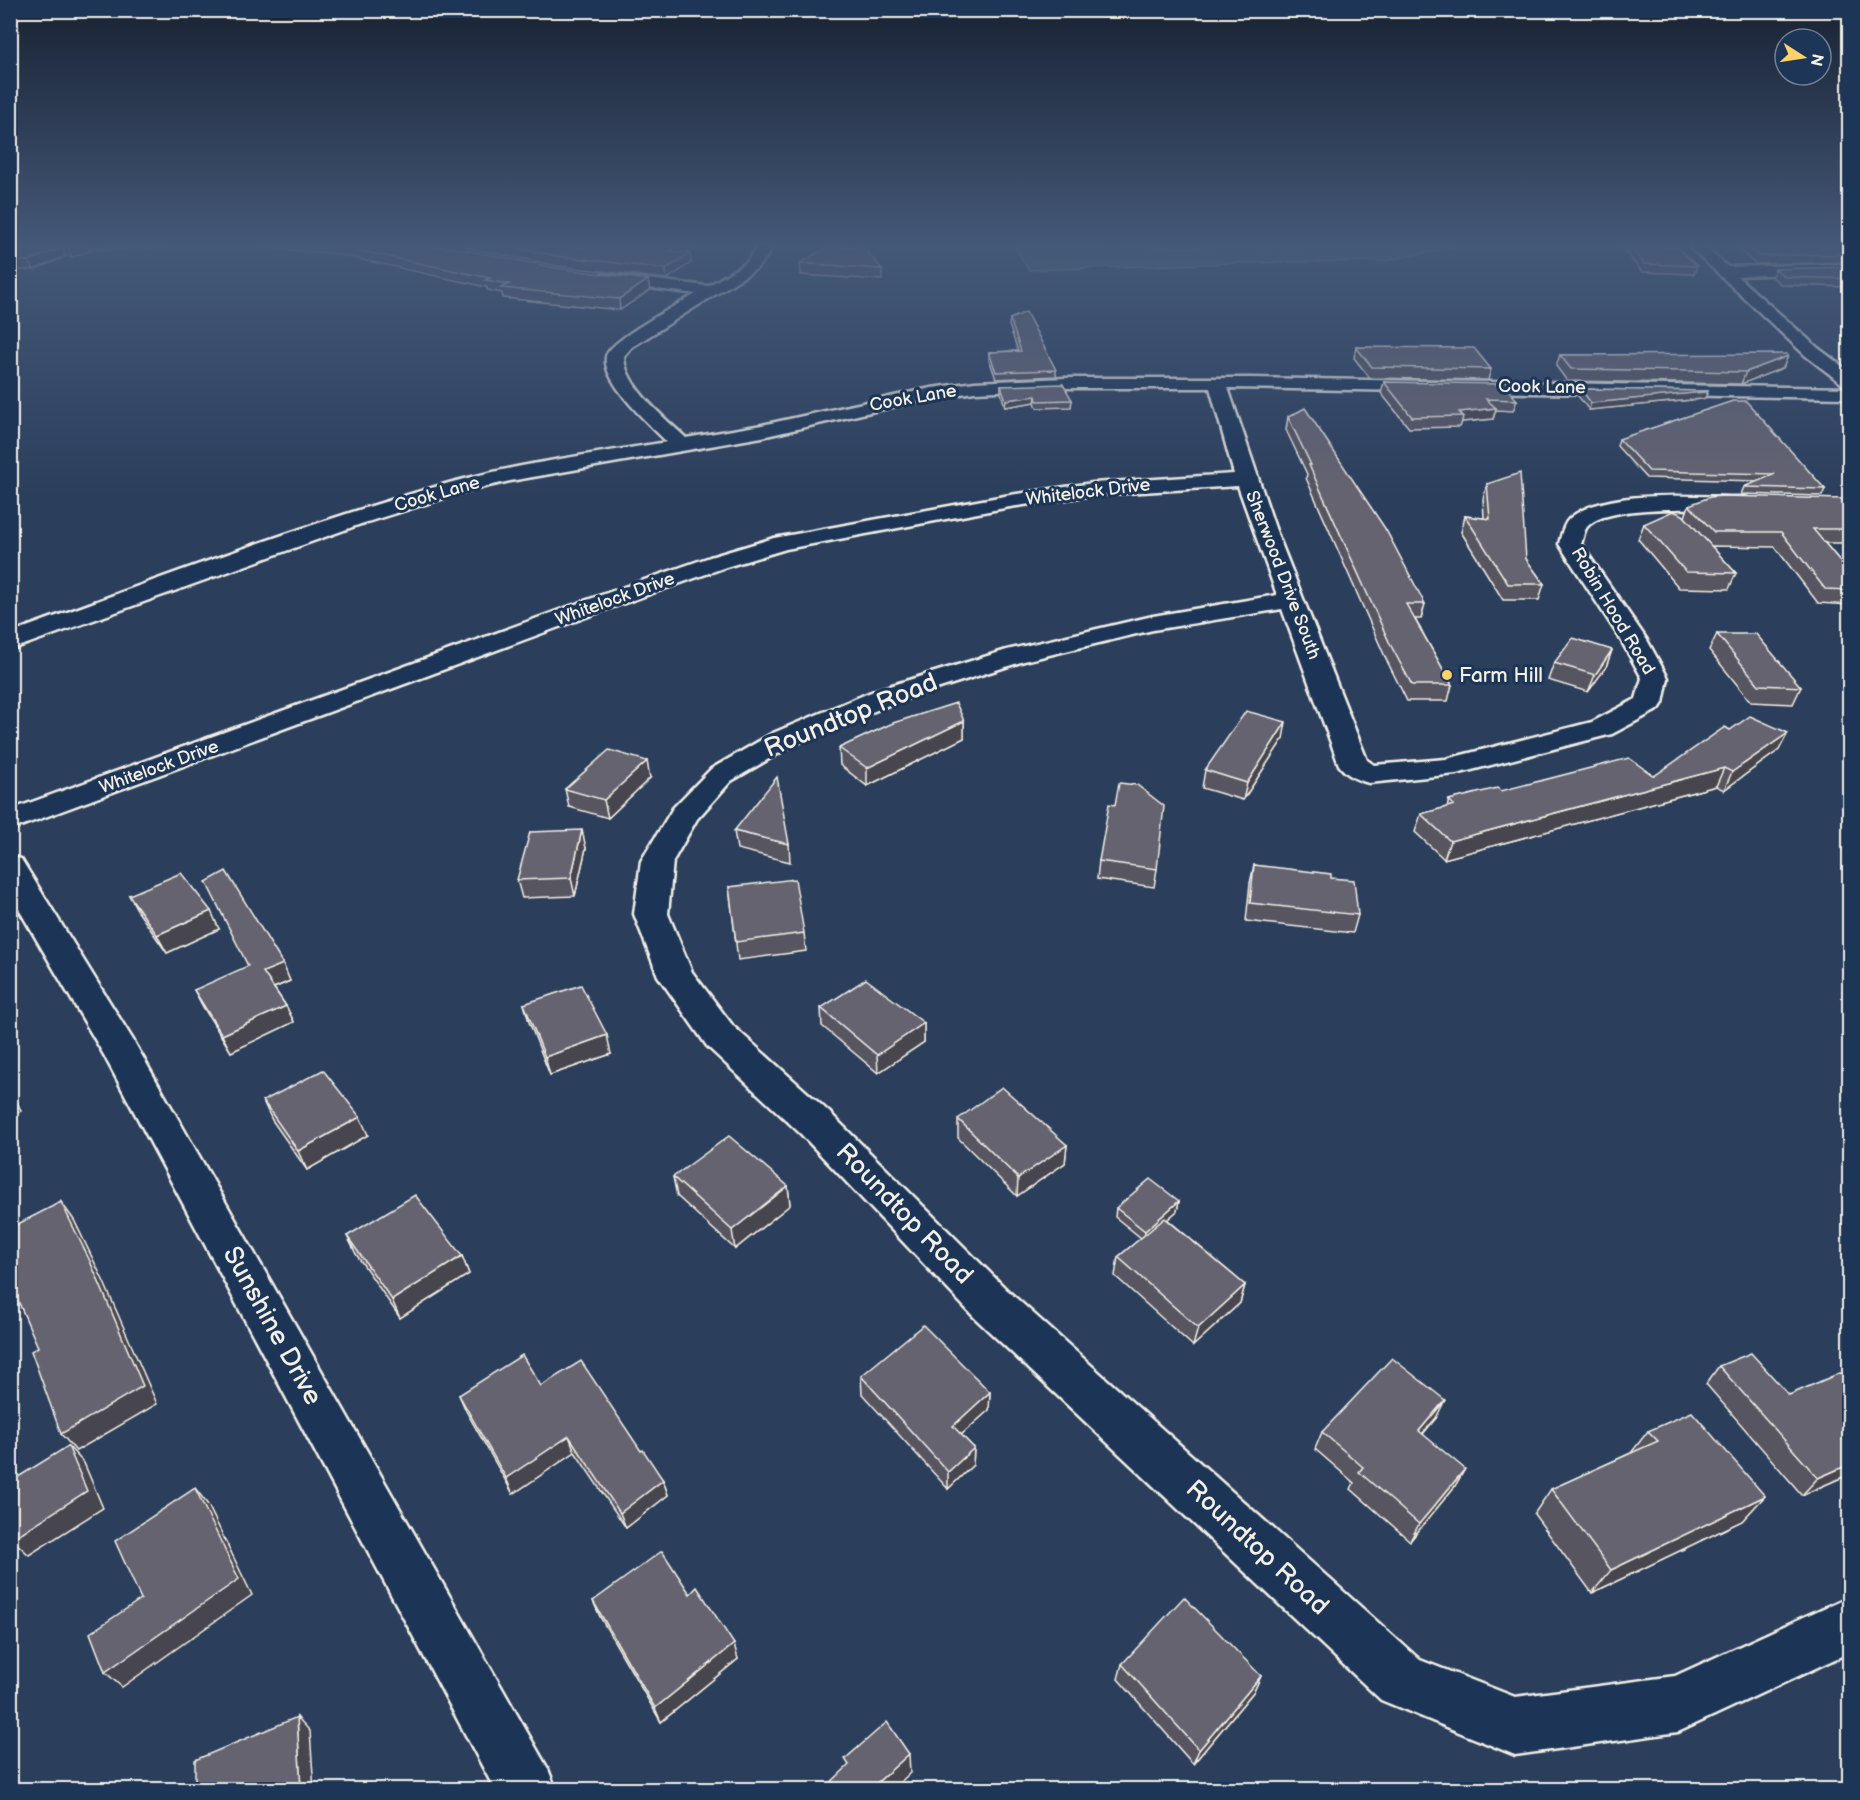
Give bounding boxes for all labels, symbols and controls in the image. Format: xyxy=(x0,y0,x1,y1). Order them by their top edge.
north arrow xyxy=(1773,27,1833,87)
text: N xyxy=(1806,52,1827,68)
street label: Cook Lane xyxy=(1498,376,1586,398)
street label: Cook Lane xyxy=(868,380,958,416)
street label: Cook Lane xyxy=(392,472,482,516)
street label: Whitelock Drive xyxy=(1025,474,1152,510)
street label: Sherwood Drive South xyxy=(1241,488,1325,662)
street label: Robin Hood Road xyxy=(1567,544,1659,678)
street label: Whitelock Drive xyxy=(553,568,678,630)
place label: Farm Hill xyxy=(1459,663,1543,688)
street label: Roundtop Road xyxy=(760,667,942,765)
marker: Farm Hill xyxy=(1440,668,1454,682)
street label: Whitelock Drive xyxy=(97,736,222,798)
street label: Roundtop Road xyxy=(829,1137,979,1291)
street label: Sunshine Drive xyxy=(216,1241,328,1411)
street label: Roundtop Road xyxy=(1179,1474,1335,1622)

